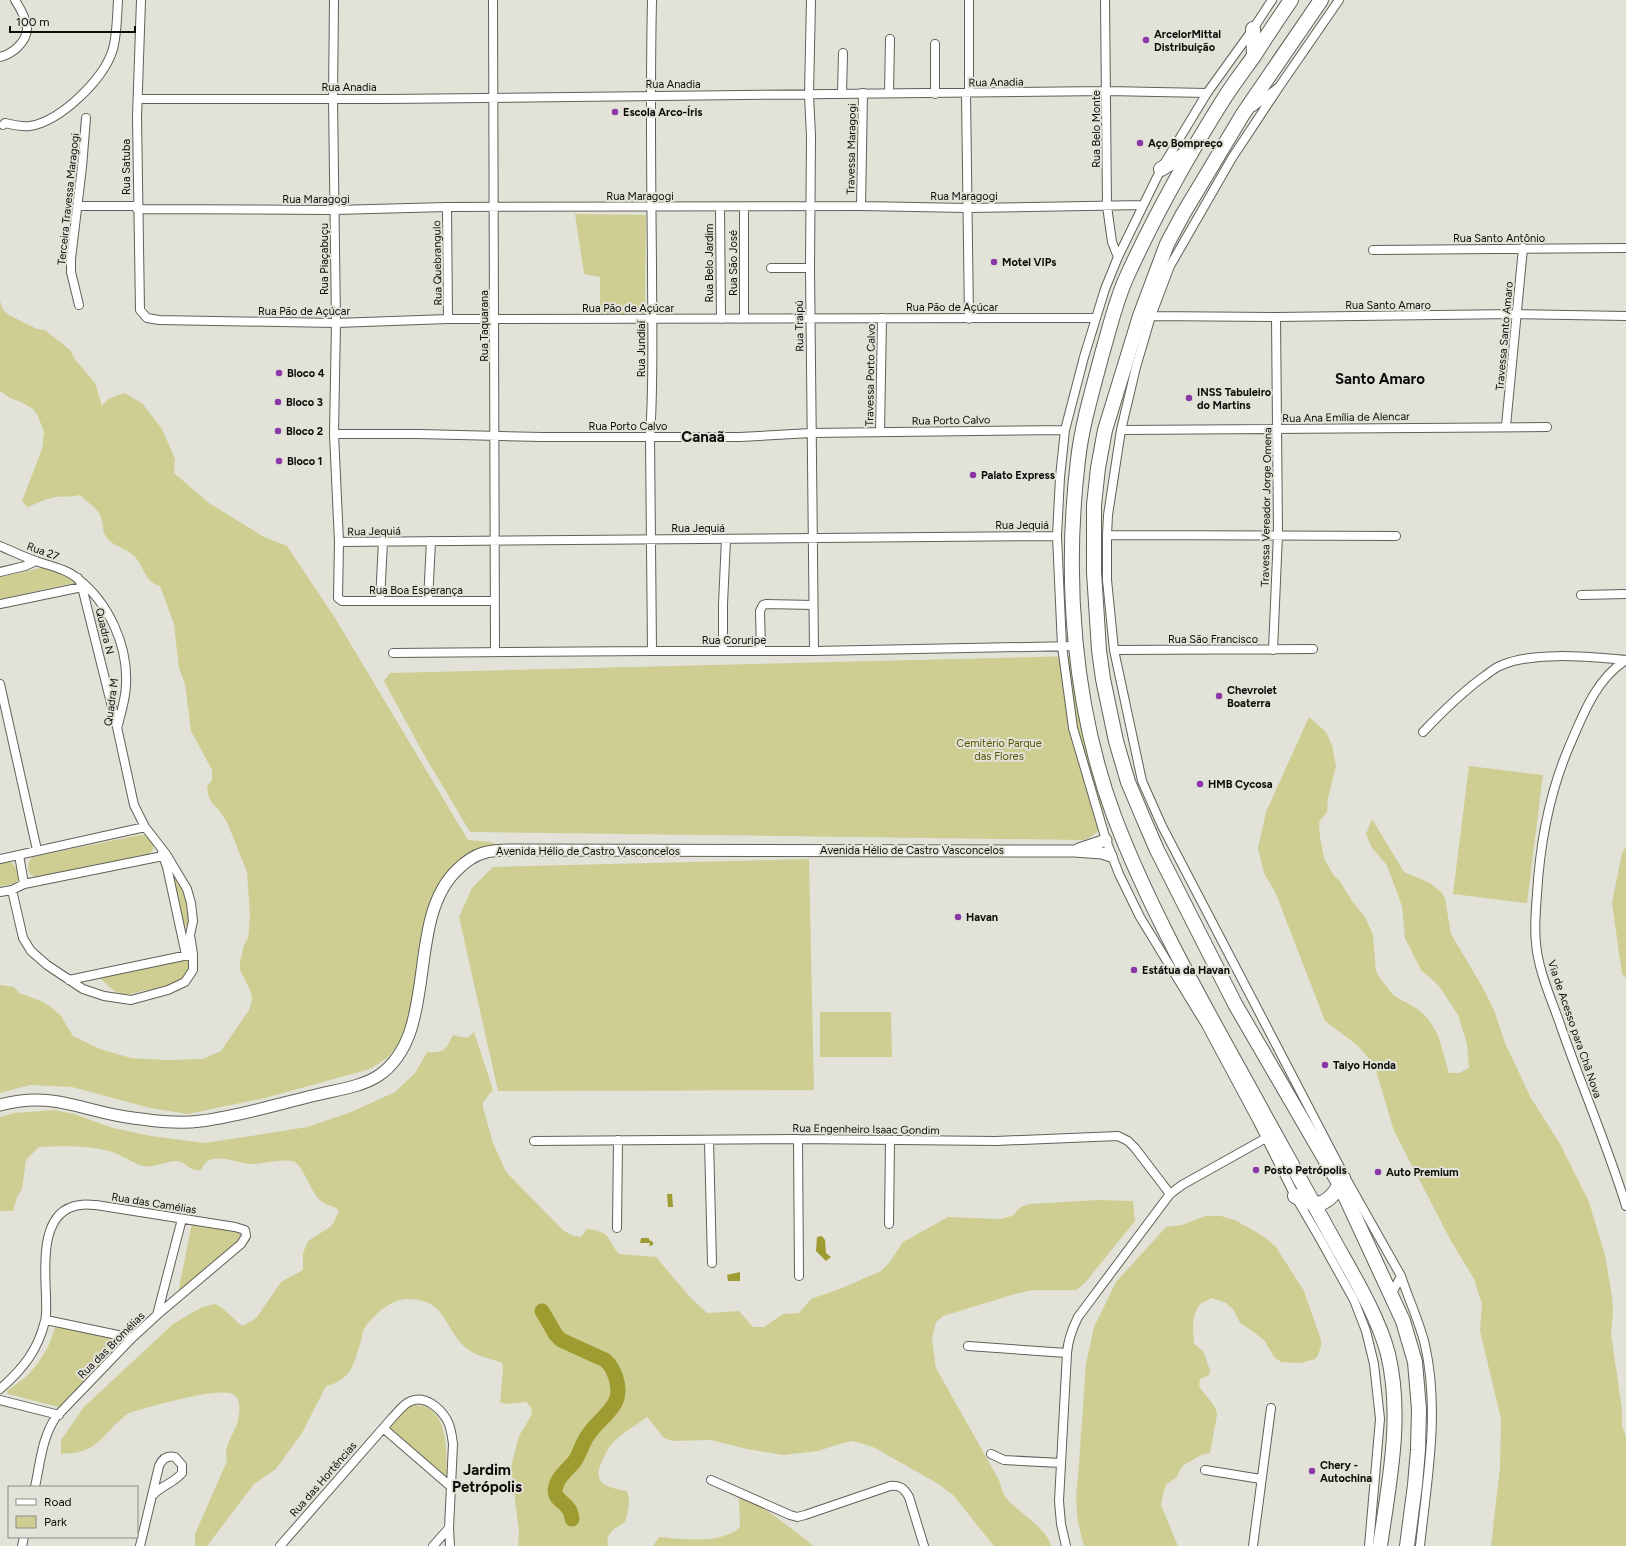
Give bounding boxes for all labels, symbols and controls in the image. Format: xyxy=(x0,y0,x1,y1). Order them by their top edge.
scale bar xyxy=(10,8,135,34)
text: 100 m xyxy=(16,15,50,29)
place label: ArcelorMittal Distribuição xyxy=(1154,28,1221,54)
marker: ArcelorMittal Distribuição xyxy=(1141,35,1151,45)
street label: Rua Anadia xyxy=(968,76,1024,89)
street label: Rua Anadia xyxy=(645,78,701,91)
street label: Rua Anadia xyxy=(321,81,377,94)
street label: Rua Belo Monte xyxy=(1090,90,1103,168)
street label: Travessa Maragogi xyxy=(844,103,859,195)
place label: Escola Arco-Íris xyxy=(623,105,702,119)
marker: Escola Arco-Íris xyxy=(610,107,620,117)
street label: Terceira Travessa Maragogi xyxy=(55,132,82,266)
place label: Aço Bompreço xyxy=(1148,137,1223,150)
marker: Aço Bompreço xyxy=(1135,138,1145,148)
street label: Rua Satuba xyxy=(120,139,133,195)
street label: Rua Maragogi xyxy=(606,190,674,203)
street label: Rua Maragogi xyxy=(930,190,998,203)
street label: Rua Maragogi xyxy=(282,193,350,206)
street label: Rua Quebrangulo xyxy=(430,220,445,306)
street label: Rua Piaçabuçu xyxy=(318,223,331,295)
street label: Rua Belo Jardim xyxy=(703,224,716,302)
street label: Rua São José xyxy=(727,230,740,296)
street label: Rua Santo Antônio xyxy=(1453,232,1545,245)
place label: Motel VIPs xyxy=(1002,256,1056,269)
marker: Motel VIPs xyxy=(989,257,999,267)
street label: Travessa Santo Amaro xyxy=(1493,281,1516,391)
street label: Rua Taquarana xyxy=(478,290,491,362)
street label: Rua Santo Amaro xyxy=(1345,299,1431,312)
street label: Rua Traipú xyxy=(793,300,806,352)
street label: Rua Pão de Açúcar xyxy=(906,301,998,314)
street label: Rua Pão de Açúcar xyxy=(582,302,674,315)
street label: Rua Pão de Açúcar xyxy=(258,305,350,318)
street label: Rua Jundiaí xyxy=(635,320,648,377)
street label: Travessa Porto Calvo xyxy=(863,324,878,426)
place label: Bloco 4 xyxy=(287,367,325,380)
marker: Bloco 4 xyxy=(274,368,284,378)
district label: Santo Amaro xyxy=(1335,370,1425,388)
place label: INSS Tabuleiro do Martins xyxy=(1197,386,1272,412)
marker: INSS Tabuleiro do Martins xyxy=(1184,393,1194,403)
place label: Bloco 3 xyxy=(286,396,323,409)
marker: Bloco 3 xyxy=(273,397,283,407)
street label: Rua Ana Emília de Alencar xyxy=(1282,410,1410,425)
street label: Rua Porto Calvo xyxy=(911,413,991,428)
street label: Rua Porto Calvo xyxy=(589,420,667,433)
place label: Bloco 2 xyxy=(286,425,323,438)
marker: Bloco 2 xyxy=(273,426,283,436)
street label: Travessa Vereador Jorge Omena xyxy=(1259,427,1274,587)
district label: Canaã xyxy=(681,428,725,446)
place label: Bloco 1 xyxy=(287,455,323,468)
marker: Bloco 1 xyxy=(274,456,284,466)
place label: Palato Express xyxy=(981,469,1055,482)
marker: Palato Express xyxy=(968,470,978,480)
street label: Rua Jequiá xyxy=(995,519,1049,532)
street label: Rua Jequiá xyxy=(671,522,725,535)
street label: Rua Jequiá xyxy=(347,525,401,538)
street label: Rua 27 xyxy=(25,540,61,563)
street label: Rua Boa Esperança xyxy=(369,584,463,597)
street label: Quadra N xyxy=(92,607,117,656)
street label: Rua São Francisco xyxy=(1168,633,1258,646)
street label: Rua Coruripe xyxy=(702,634,766,647)
street label: Quadra M xyxy=(102,677,121,727)
place label: Chevrolet Boaterra xyxy=(1227,684,1278,710)
marker: Chevrolet Boaterra xyxy=(1214,691,1224,701)
park label: Cemitério Parque das Flores xyxy=(956,737,1042,763)
place label: HMB Cycosa xyxy=(1208,778,1273,791)
marker: HMB Cycosa xyxy=(1195,779,1205,789)
street label: Avenida Hélio de Castro Vasconcelos xyxy=(820,844,1004,857)
street label: Avenida Hélio de Castro Vasconcelos xyxy=(496,845,680,858)
place label: Havan xyxy=(966,911,998,924)
marker: Havan xyxy=(953,912,963,922)
street label: Via de Acesso para Chã Nova xyxy=(1545,959,1604,1100)
place label: Estátua da Havan xyxy=(1142,964,1230,977)
marker: Estátua da Havan xyxy=(1129,965,1139,975)
place label: Taiyo Honda xyxy=(1333,1059,1396,1072)
marker: Taiyo Honda xyxy=(1320,1060,1330,1070)
street label: Rua Engenheiro Isaac Gondim xyxy=(792,1122,940,1137)
place label: Posto Petrópolis xyxy=(1264,1164,1347,1177)
marker: Posto Petrópolis xyxy=(1251,1165,1261,1175)
place label: Auto Premium xyxy=(1386,1166,1459,1179)
marker: Auto Premium xyxy=(1373,1167,1383,1177)
street label: Rua das Camélias xyxy=(110,1190,197,1217)
street label: Rua das Bromélias xyxy=(75,1309,147,1381)
street label: Rua das Hortências xyxy=(287,1439,359,1519)
place label: Chery - Autochina xyxy=(1320,1459,1372,1485)
district label: Jardim Petrópolis xyxy=(452,1461,522,1496)
marker: Chery - Autochina xyxy=(1307,1466,1317,1476)
legend xyxy=(8,1486,138,1538)
text: Road xyxy=(44,1495,72,1509)
text: Park xyxy=(44,1515,67,1529)

